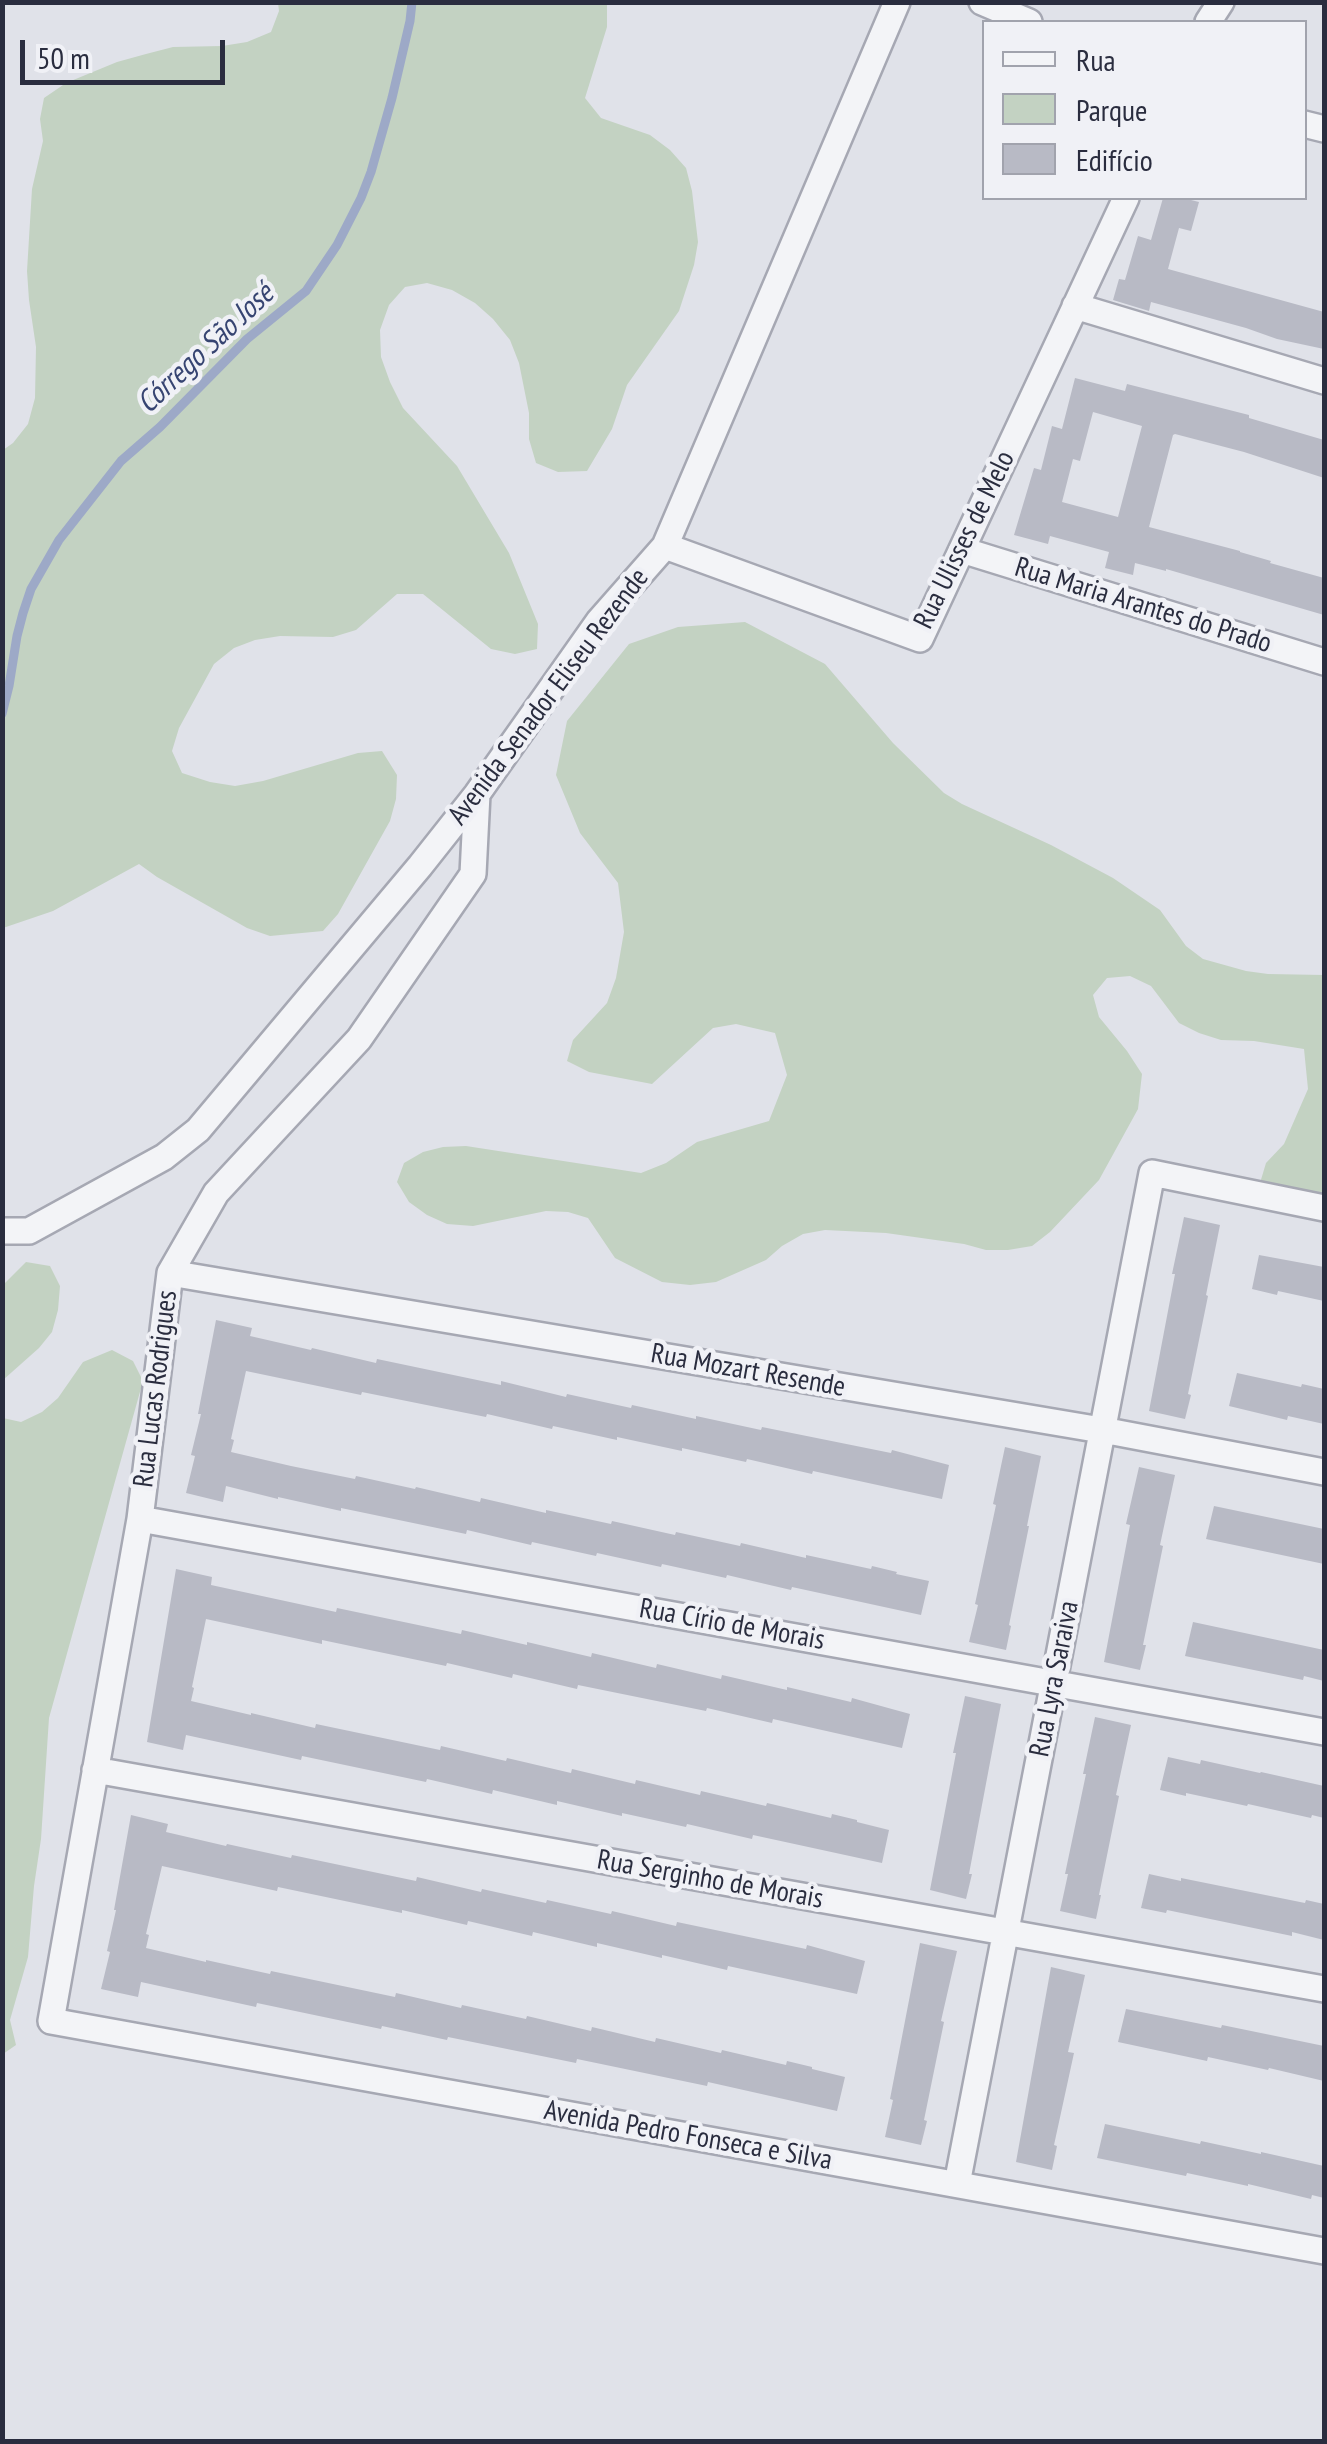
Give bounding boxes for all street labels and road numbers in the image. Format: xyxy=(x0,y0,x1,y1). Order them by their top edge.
street label: Rua Ulisses de Melo xyxy=(907,446,1023,634)
street label: Rua Maria Arantes do Prado xyxy=(1011,551,1275,661)
street label: Avenida Senador Eliseu Rezende xyxy=(442,562,656,832)
street label: Rua Lucas Rodrigues xyxy=(127,1289,185,1489)
street label: Rua Mozart Resende xyxy=(648,1337,848,1405)
street label: Rua Círio de Morais xyxy=(637,1592,827,1658)
street label: Rua Lyra Saraiva xyxy=(1023,1598,1087,1760)
street label: Rua Serginho de Morais xyxy=(594,1844,826,1916)
street label: Avenida Pedro Fonseca e Silva xyxy=(541,2094,835,2178)

